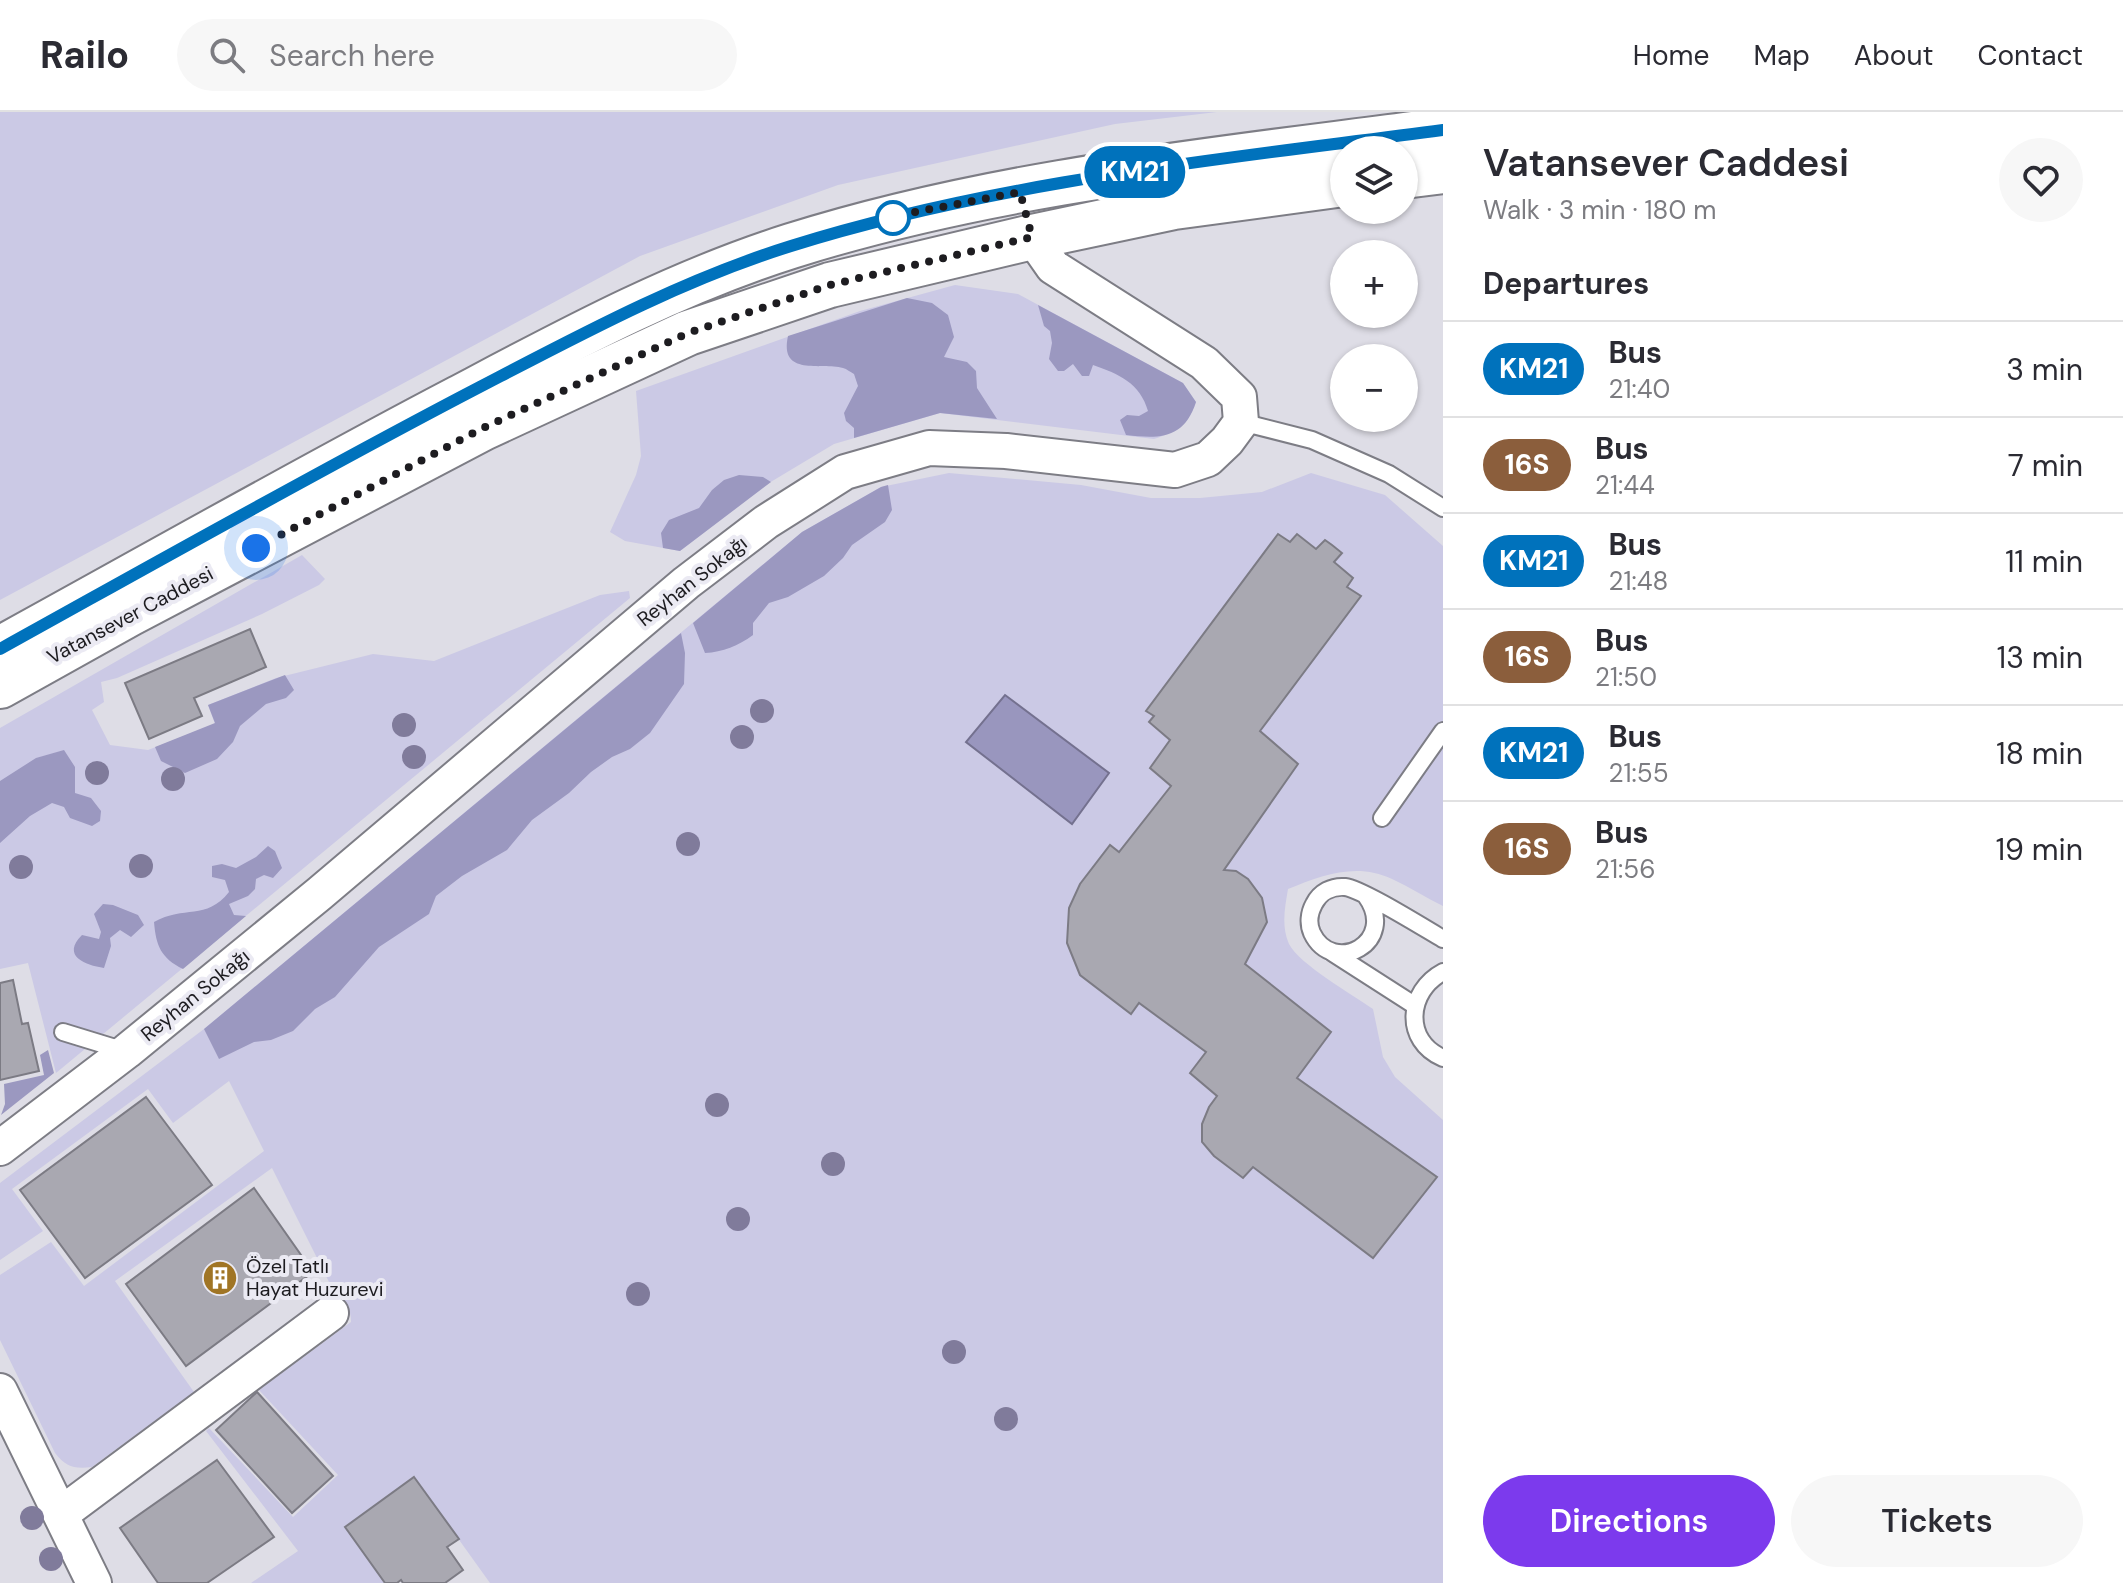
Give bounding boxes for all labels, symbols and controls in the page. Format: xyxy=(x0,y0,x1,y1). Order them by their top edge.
search box xyxy=(177,19,737,91)
text: Railo xyxy=(40,30,129,80)
icon: search xyxy=(205,33,249,77)
text: Search here xyxy=(269,36,435,75)
text: Home xyxy=(1633,37,1709,74)
text: Map xyxy=(1753,37,1810,74)
text: About xyxy=(1854,37,1933,74)
text: Contact xyxy=(1977,37,2083,74)
map controls xyxy=(1330,136,1418,432)
button: layers xyxy=(1330,136,1418,224)
text: Vatansever Caddesi xyxy=(1483,138,1849,188)
button: heart xyxy=(1999,138,2083,222)
line badge: KM21 xyxy=(1079,146,1191,198)
text: KM21 xyxy=(1100,153,1170,190)
text: Walk · 3 min · 180 m xyxy=(1483,193,1716,227)
unlabelled marker xyxy=(876,201,910,235)
button: + xyxy=(1330,240,1418,328)
text: Departures xyxy=(1483,264,1649,303)
text: Bus xyxy=(1608,333,1662,372)
button: − xyxy=(1330,344,1418,432)
text: KM21 xyxy=(1499,350,1568,387)
text: 3 min xyxy=(2006,350,2083,389)
text: 21:40 xyxy=(1608,372,1670,406)
text: Bus xyxy=(1595,429,1649,468)
text: 16S xyxy=(1505,446,1549,483)
text: 7 min xyxy=(2008,446,2083,485)
text: 21:44 xyxy=(1595,468,1655,502)
text: Bus xyxy=(1608,525,1662,564)
your location xyxy=(236,528,276,568)
street label: Reyhan Sokağı xyxy=(632,530,752,632)
text: KM21 xyxy=(1499,542,1568,579)
text: 11 min xyxy=(2005,542,2083,581)
street label: Vatansever Caddesi xyxy=(42,560,218,670)
text: 21:48 xyxy=(1608,564,1668,598)
text: Bus xyxy=(1595,621,1649,660)
text: 16S xyxy=(1505,638,1549,675)
text: 13 min xyxy=(1997,638,2083,677)
text: 21:50 xyxy=(1595,660,1657,694)
text: Bus xyxy=(1608,717,1662,756)
text: KM21 xyxy=(1499,734,1568,771)
text: 18 min xyxy=(1996,734,2083,773)
text: 21:55 xyxy=(1608,756,1669,790)
text: Bus xyxy=(1595,813,1649,852)
text: 16S xyxy=(1505,830,1549,867)
text: 19 min xyxy=(1996,830,2083,869)
text: 21:56 xyxy=(1595,852,1656,886)
street label: Reyhan Sokağı xyxy=(135,943,255,1047)
place label: Özel Tatlı Hayat Huzurevi xyxy=(246,1253,383,1302)
building icon: Özel Tatlı Hayat Huzurevi xyxy=(201,1259,239,1297)
button: Directions xyxy=(1483,1475,1775,1567)
button: Tickets xyxy=(1791,1475,2083,1567)

